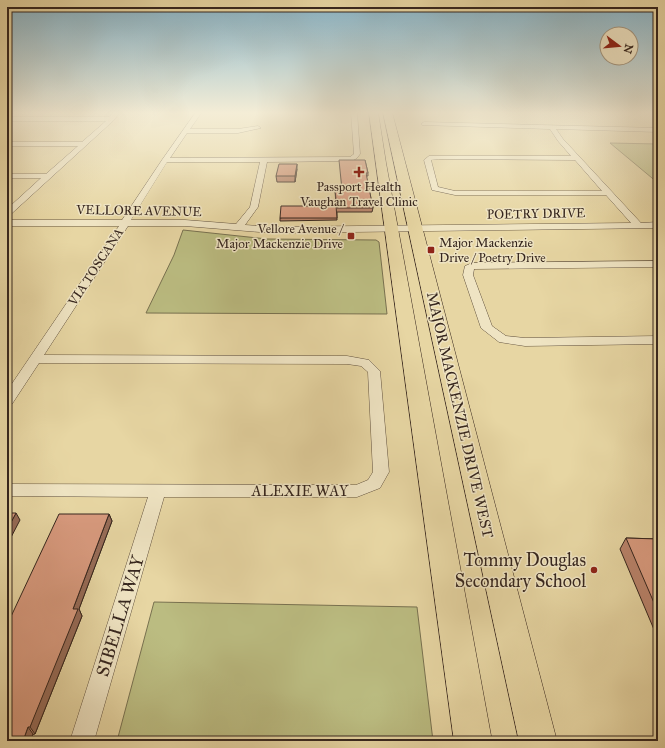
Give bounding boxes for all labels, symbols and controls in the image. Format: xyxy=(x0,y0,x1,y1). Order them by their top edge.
north arrow xyxy=(599,26,639,66)
text: N xyxy=(620,42,636,56)
marker: Passport Health Vaughan Travel Clinic xyxy=(353,166,365,178)
place label: Passport Health Vaughan Travel Clinic xyxy=(299,179,418,210)
street label: VELLORE AVENUE xyxy=(75,202,202,220)
street label: POETRY DRIVE xyxy=(487,205,585,223)
place label: Vellore Avenue / Major Mackenzie Drive xyxy=(216,221,344,252)
street label: VIA TOSCANA xyxy=(64,225,127,310)
marker: Vellore Avenue / Major Mackenzie Drive xyxy=(346,231,356,241)
place label: Major Mackenzie Drive / Poetry Drive xyxy=(439,235,546,266)
marker: Major Mackenzie Drive / Poetry Drive xyxy=(426,245,436,255)
street label: MAJOR MACKENZIE DRIVE WEST xyxy=(422,290,497,540)
street label: ALEXIE WAY xyxy=(251,482,349,500)
place label: Tommy Douglas Secondary School xyxy=(455,549,586,592)
street label: SIBELLA WAY xyxy=(91,552,149,679)
marker: Tommy Douglas Secondary School xyxy=(589,565,599,575)

